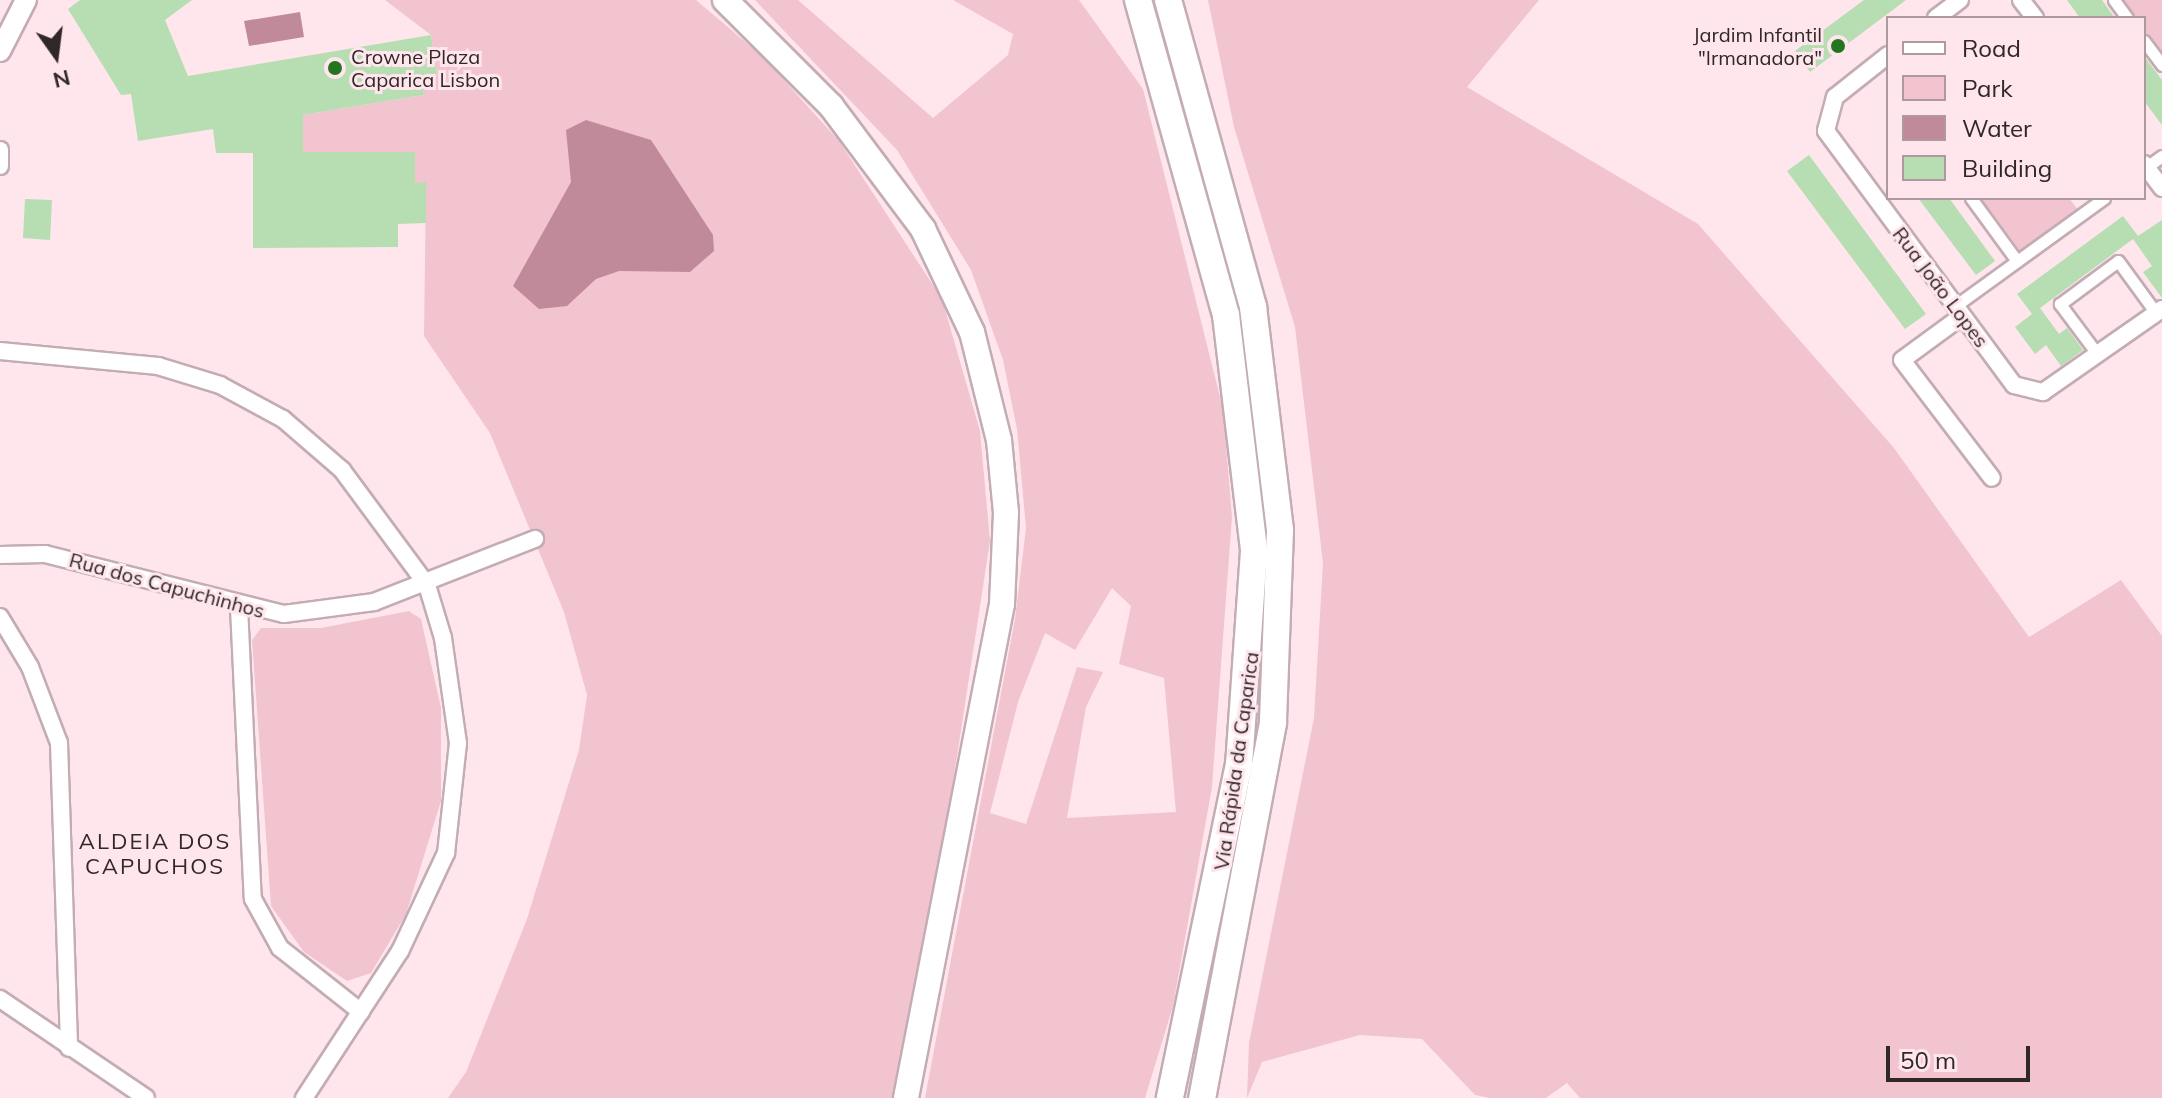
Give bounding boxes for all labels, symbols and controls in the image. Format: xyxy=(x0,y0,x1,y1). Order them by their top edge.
north arrow xyxy=(16,16,96,96)
legend xyxy=(1886,16,2146,200)
place label: Jardim Infantil "Irmanadora" xyxy=(1693,22,1822,69)
text: Road xyxy=(1962,33,2021,63)
marker: Jardim Infantil "Irmanadora" xyxy=(1829,37,1847,55)
place label: Crowne Plaza Caparica Lisbon xyxy=(351,44,500,91)
marker: Crowne Plaza Caparica Lisbon xyxy=(326,59,344,77)
text: N xyxy=(50,64,73,95)
text: Park xyxy=(1962,73,2013,103)
text: Water xyxy=(1962,113,2032,143)
text: Building xyxy=(1962,153,2052,183)
street label: Rua João Lopes xyxy=(1888,222,1994,352)
street label: Rua dos Capuchinhos xyxy=(67,547,267,623)
street label: Via Rápida da Caparica xyxy=(1209,650,1263,872)
district label: ALDEIA DOS CAPUCHOS xyxy=(79,828,231,880)
scale bar xyxy=(1890,1030,2034,1080)
text: 50 m xyxy=(1900,1045,1956,1075)

